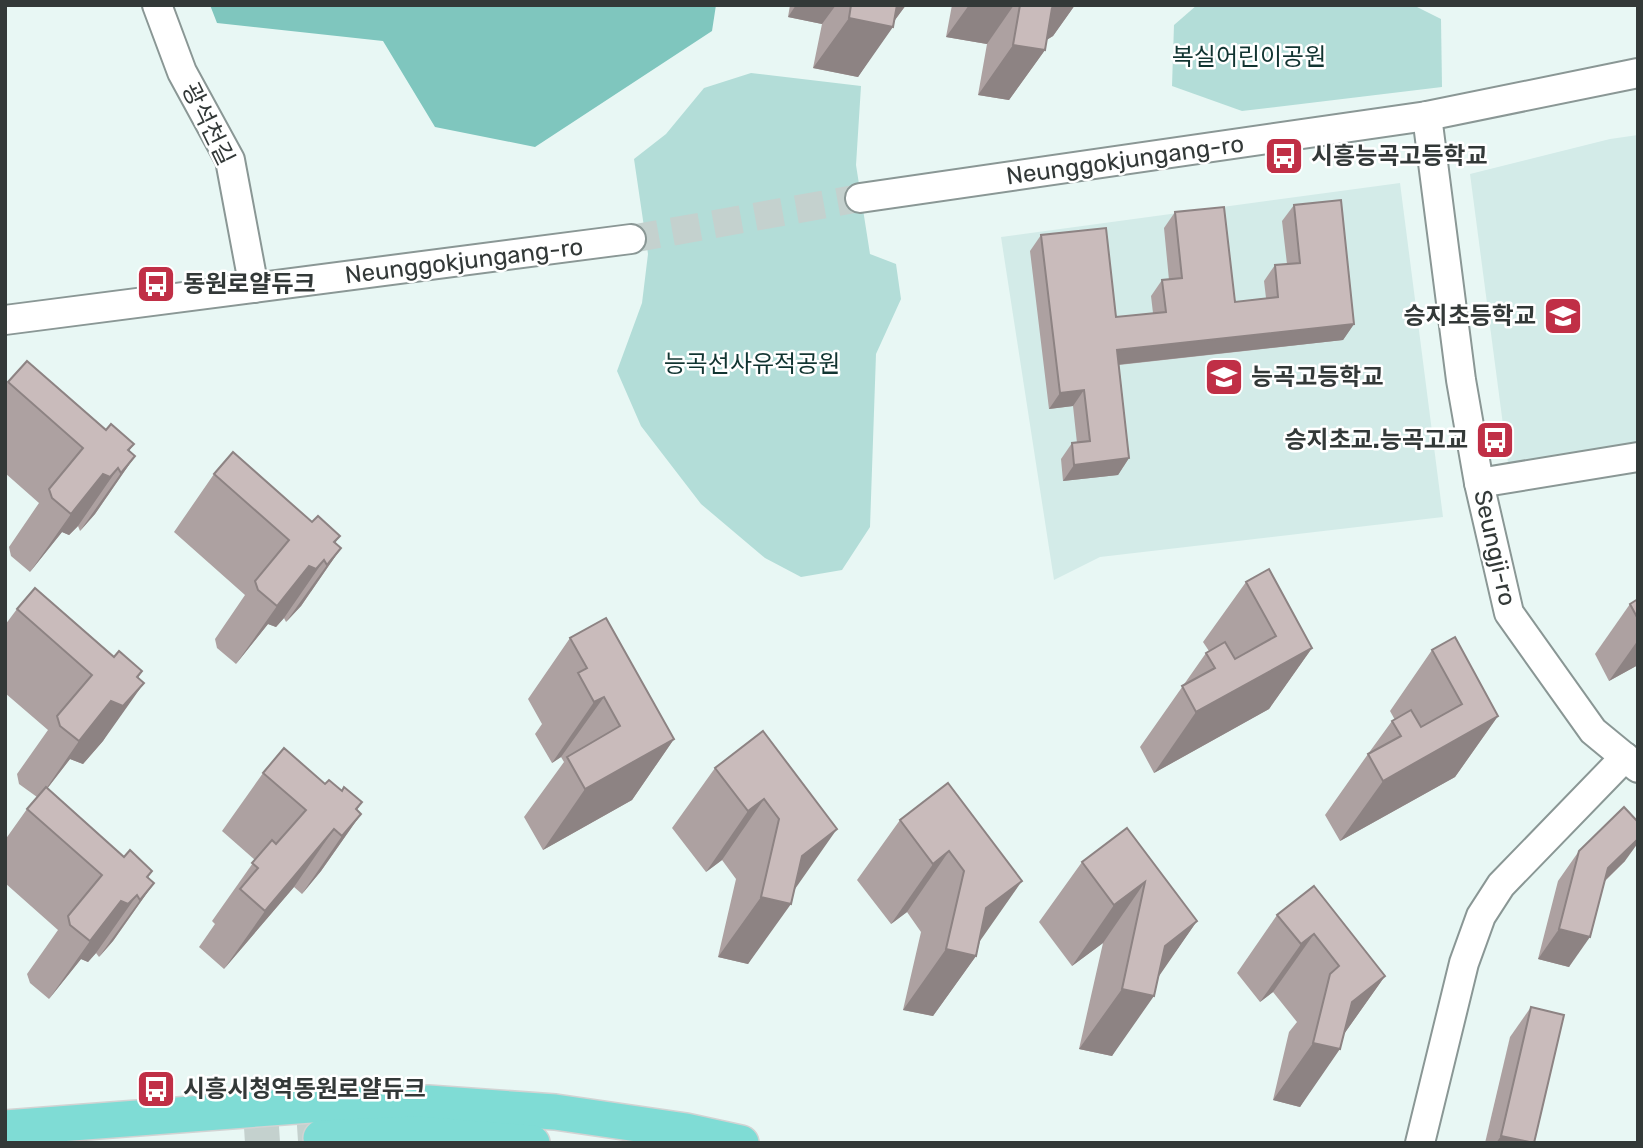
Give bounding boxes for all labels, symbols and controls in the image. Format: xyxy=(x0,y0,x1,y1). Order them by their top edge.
park label: 복실어린이공원 xyxy=(1172,43,1326,71)
street label: 광석천길 xyxy=(176,78,240,170)
street label: Neunggokjungang-ro xyxy=(1004,129,1246,191)
bus stop icon: 시흥능곡고등학교 xyxy=(1263,135,1305,177)
place label: 시흥능곡고등학교 xyxy=(1311,142,1488,170)
street label: Neunggokjungang-ro xyxy=(343,232,585,290)
bus stop icon: 동원로얄듀크 xyxy=(135,263,177,305)
place label: 동원로얄듀크 xyxy=(183,270,315,298)
school or university icon: 승지초등학교 xyxy=(1542,295,1584,337)
place label: 승지초등학교 xyxy=(1404,302,1536,330)
park label: 능곡선사유적공원 xyxy=(664,350,840,378)
school or university icon: 능곡고등학교 xyxy=(1203,356,1245,398)
place label: 능곡고등학교 xyxy=(1251,363,1383,391)
bus stop icon: 승지초교.능곡고교 xyxy=(1474,419,1516,461)
place label: 승지초교.능곡고교 xyxy=(1285,426,1468,454)
street label: Seungji-ro xyxy=(1468,487,1522,609)
bus stop icon: 시흥시청역동원로얄듀크 xyxy=(135,1068,177,1110)
place label: 시흥시청역동원로얄듀크 xyxy=(183,1075,426,1103)

